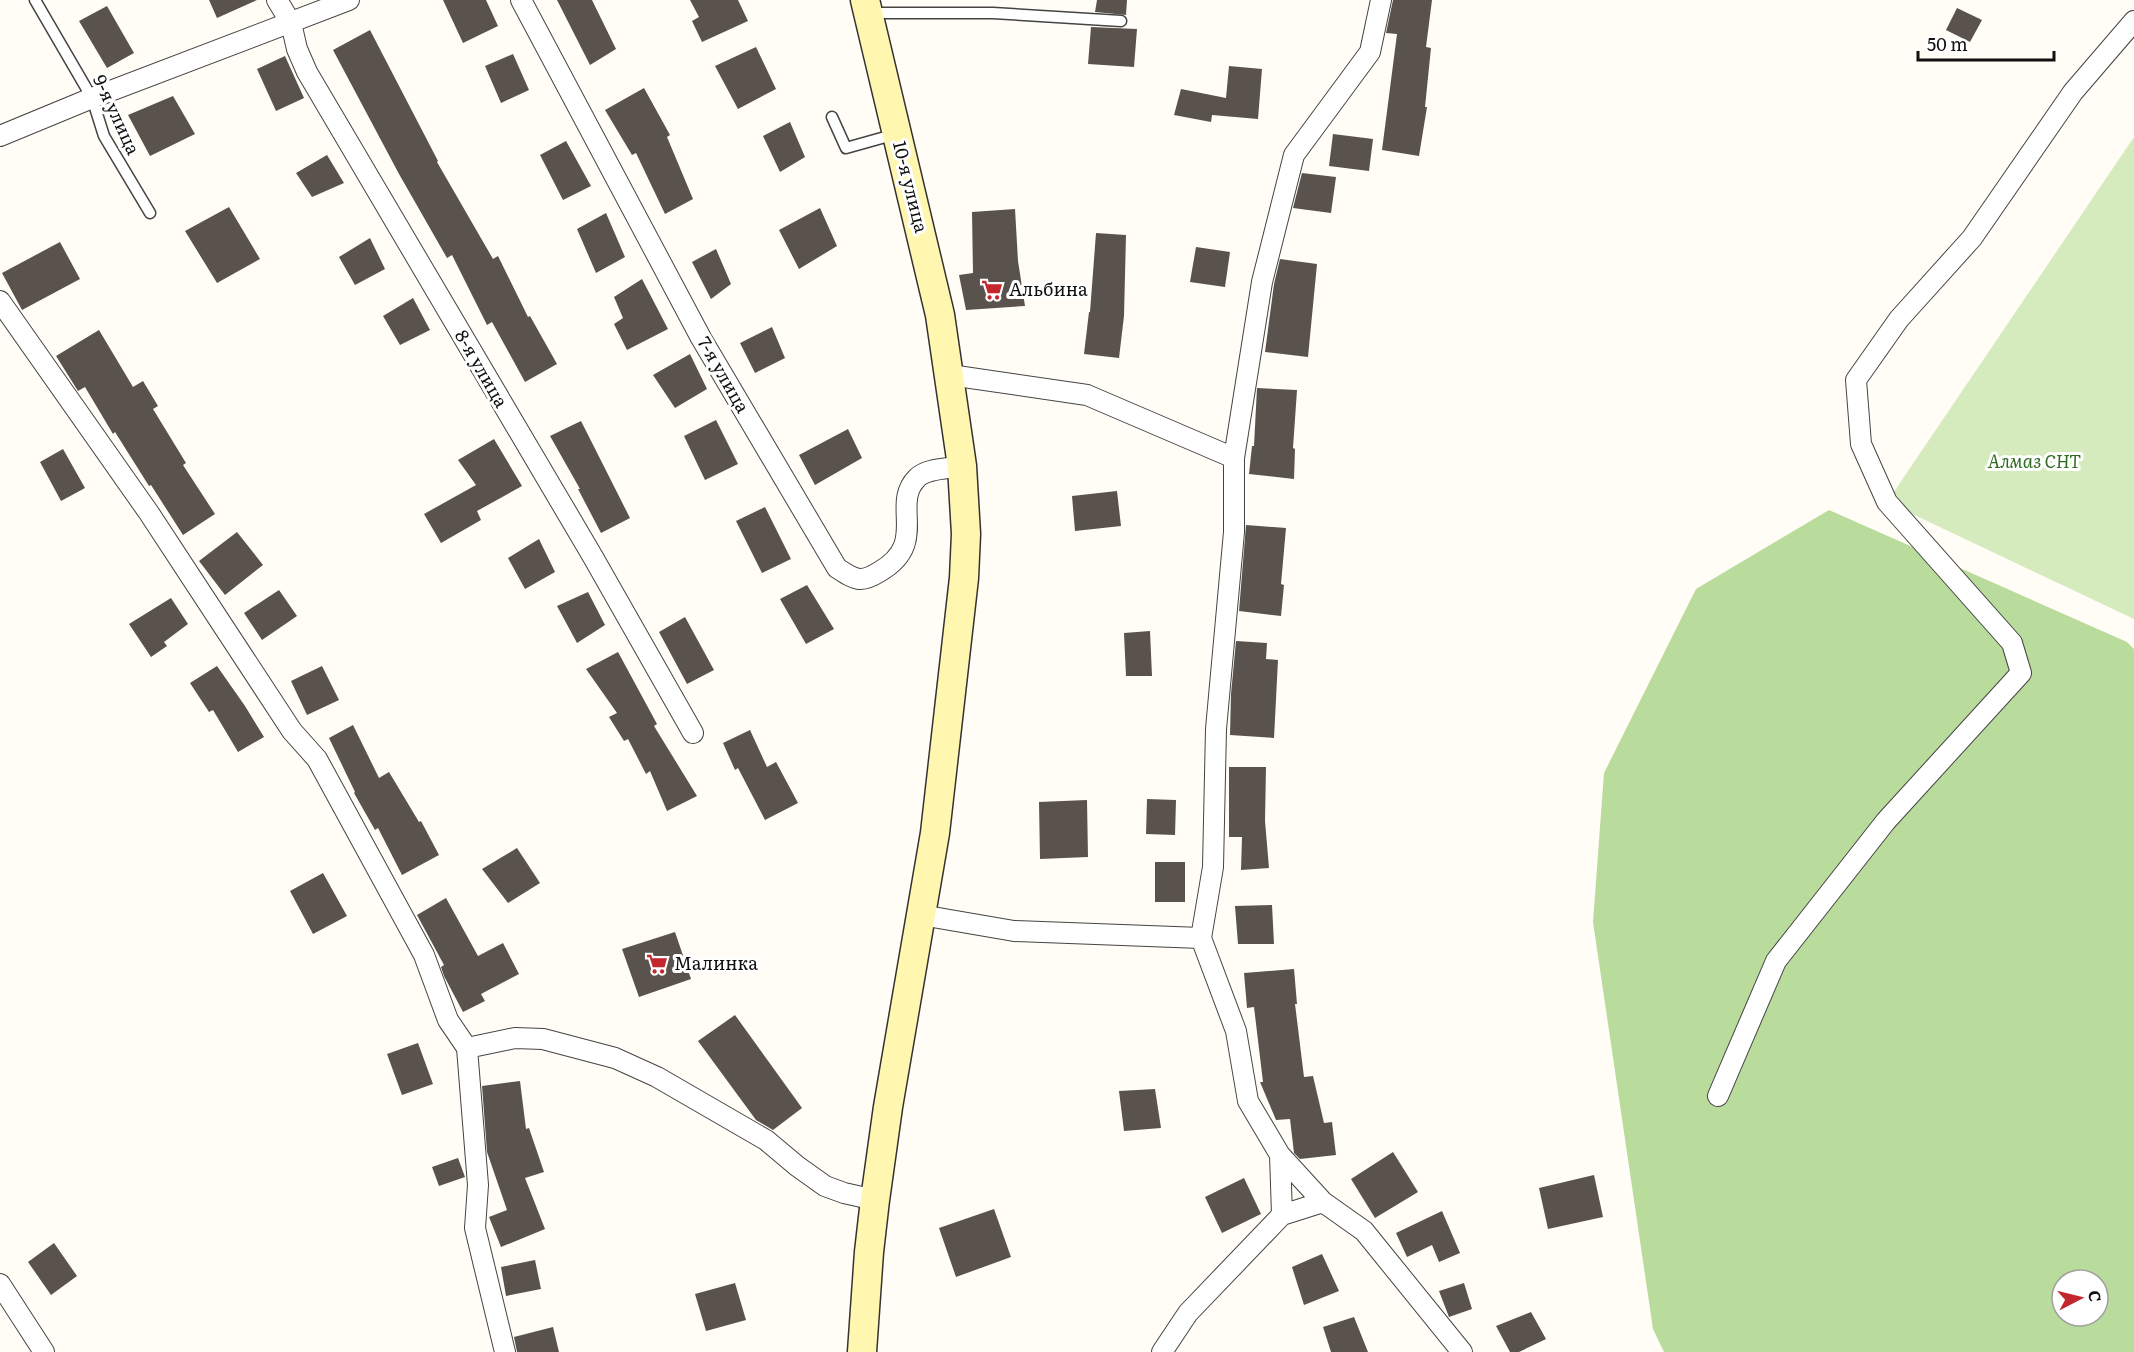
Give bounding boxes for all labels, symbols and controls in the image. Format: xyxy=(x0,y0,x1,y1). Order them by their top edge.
scale bar xyxy=(1918,24,2054,62)
text: 50 m xyxy=(1927,30,1968,57)
street label: 9-я улица xyxy=(87,70,148,159)
street label: 10-я улица xyxy=(887,138,936,236)
place label: Альбина xyxy=(1009,275,1088,302)
supermarket icon: Альбина xyxy=(980,278,1004,302)
street label: 8-я улица xyxy=(449,324,516,412)
street label: 7-я улица xyxy=(692,331,757,418)
park label: Алмаз СНТ xyxy=(1987,447,2081,474)
place label: Малинка xyxy=(674,949,758,976)
supermarket icon: Малинка xyxy=(645,952,669,976)
north arrow xyxy=(2050,1268,2110,1328)
text: С xyxy=(2083,1289,2108,1303)

